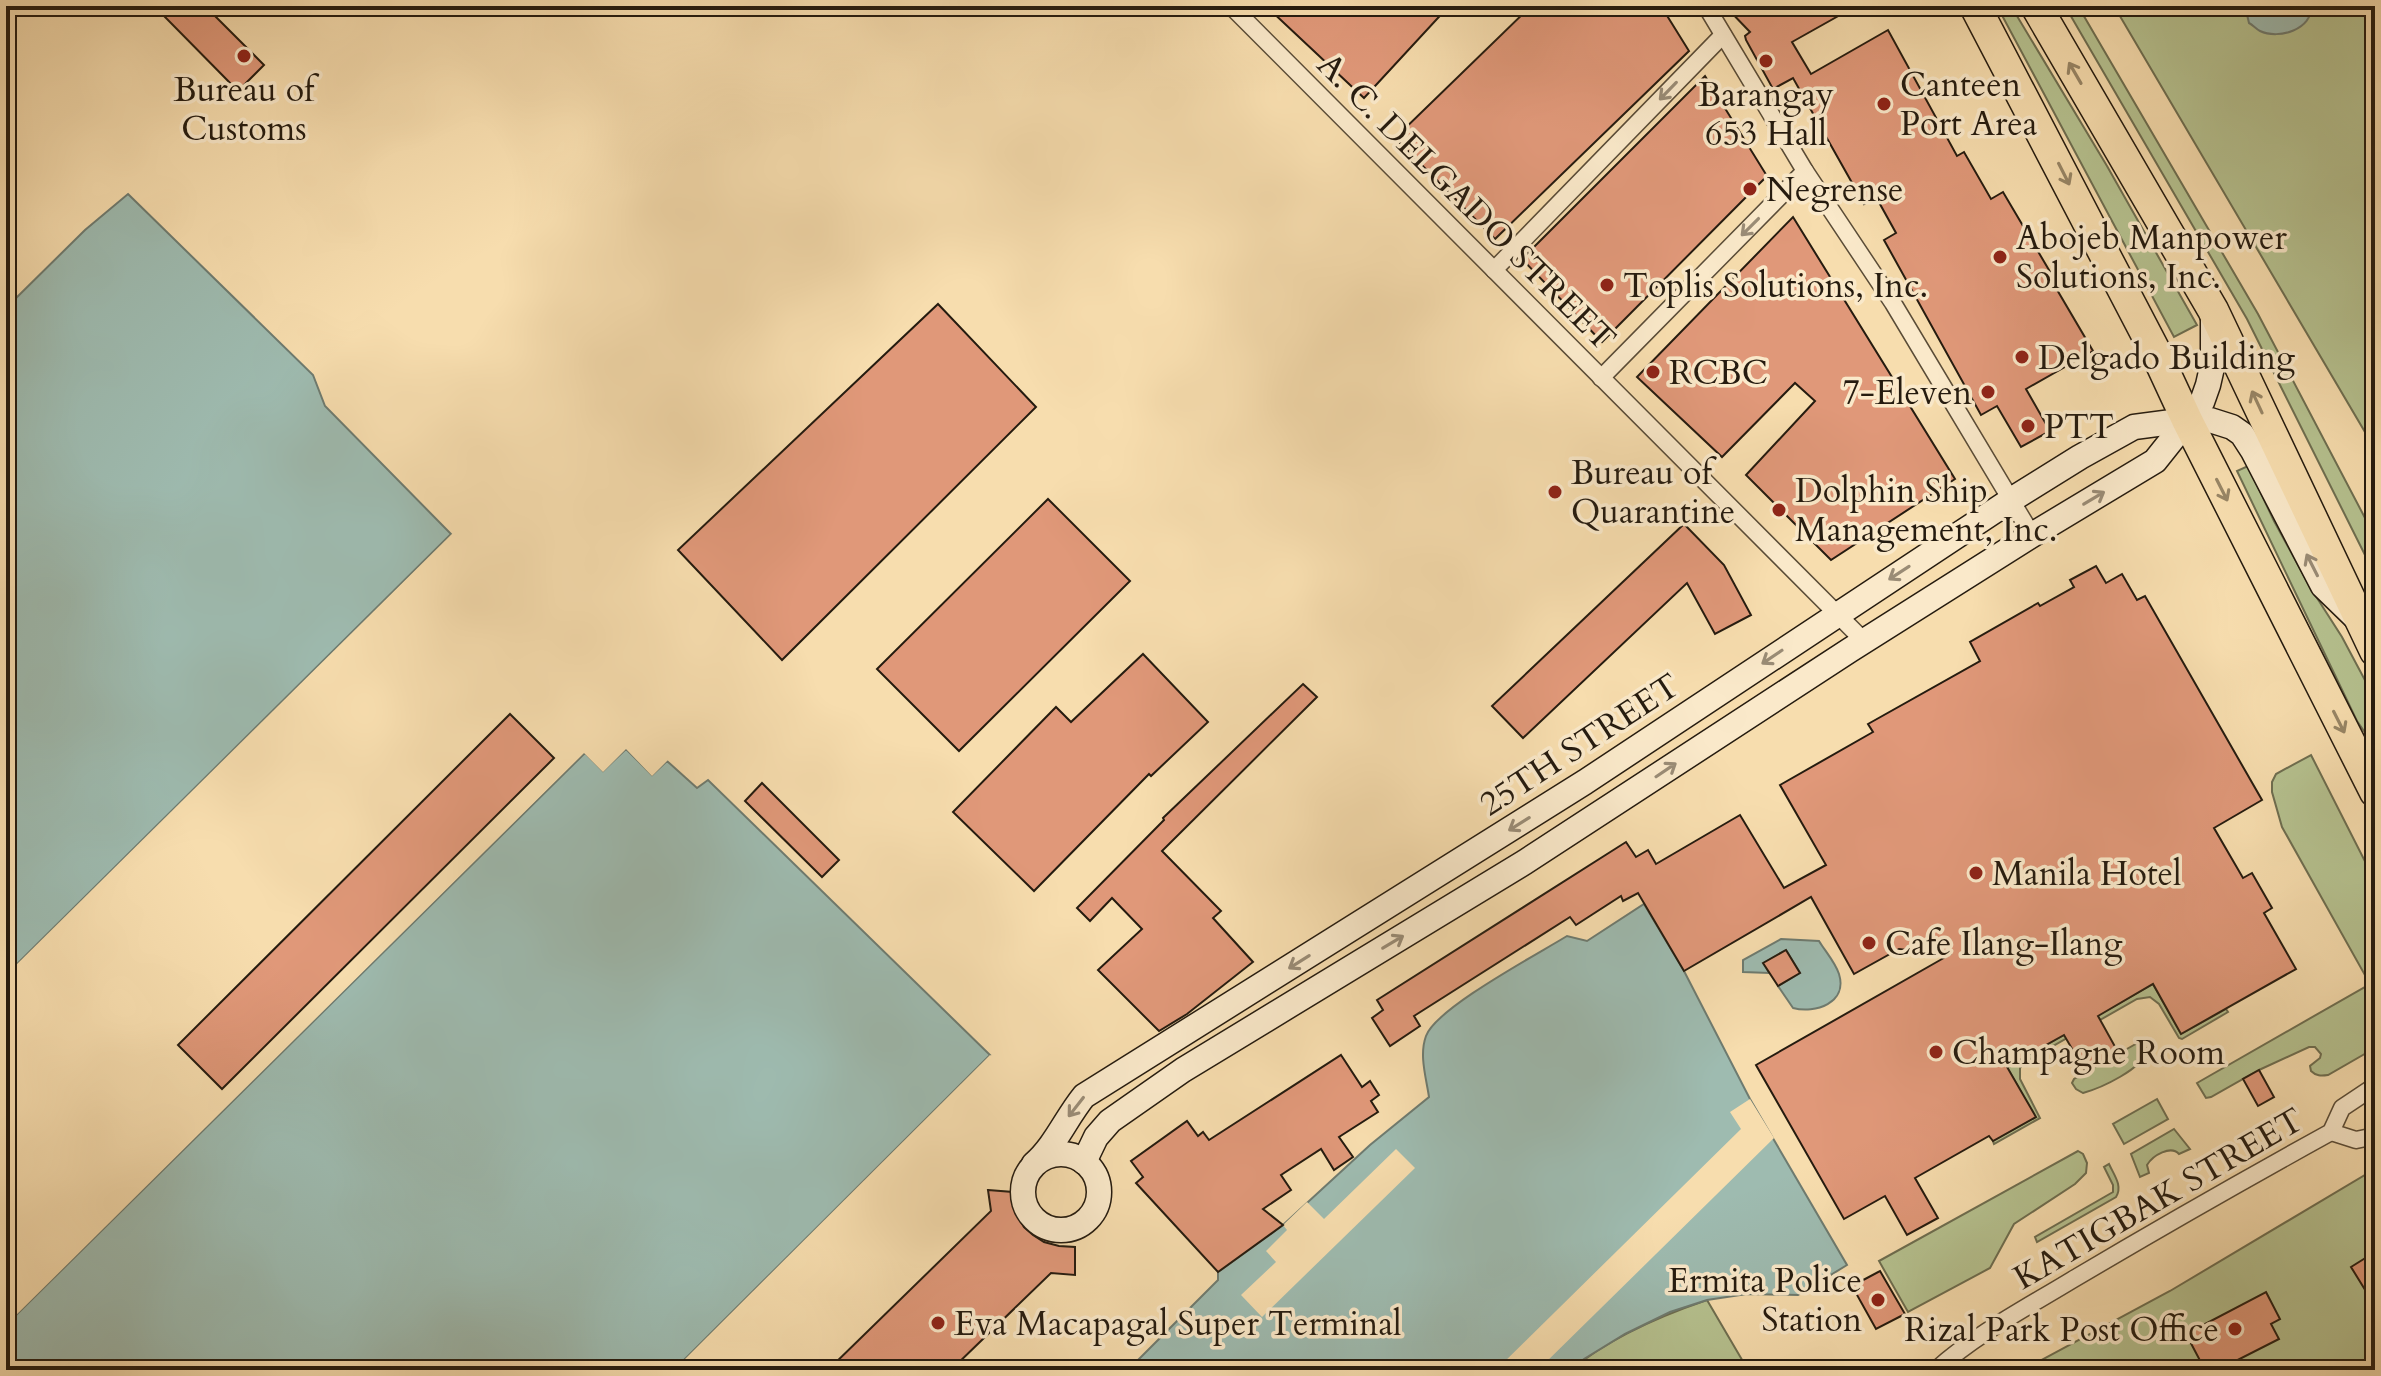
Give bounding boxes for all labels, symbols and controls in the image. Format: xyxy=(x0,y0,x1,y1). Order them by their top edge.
street label: A. C. DELGADO STREET xyxy=(1307,42,1626,361)
marker: Bureau of Customs xyxy=(235,47,253,65)
marker: Barangay 653 Hall xyxy=(1757,52,1775,70)
place label: Canteen Port Area xyxy=(1900,62,2038,147)
one-way arrow xyxy=(2067,62,2083,85)
place label: Bureau of Customs xyxy=(174,67,320,152)
place label: Barangay 653 Hall xyxy=(1698,72,1834,157)
one-way arrow xyxy=(1659,81,1678,101)
marker: Canteen Port Area xyxy=(1875,95,1893,113)
one-way arrow xyxy=(2056,162,2072,185)
place label: Negrense xyxy=(1766,167,1903,213)
marker: Negrense xyxy=(1741,180,1759,198)
place label: Abojeb Manpower Solutions, Inc. xyxy=(2016,215,2287,300)
one-way arrow xyxy=(1741,217,1760,237)
marker: Abojeb Manpower Solutions, Inc. xyxy=(1991,248,2009,266)
place label: Toplis Solutions, Inc. xyxy=(1623,263,1928,309)
marker: Toplis Solutions, Inc. xyxy=(1598,276,1616,294)
place label: Delgado Building xyxy=(2038,335,2295,381)
marker: Delgado Building xyxy=(2013,348,2031,366)
place label: RCBC xyxy=(1669,350,1768,396)
marker: RCBC xyxy=(1644,363,1662,381)
place label: 7-Eleven xyxy=(1842,370,1972,416)
marker: 7-Eleven xyxy=(1979,383,1997,401)
one-way arrow xyxy=(2249,390,2264,414)
place label: PTT xyxy=(2044,404,2114,450)
marker: PTT xyxy=(2019,417,2037,435)
place label: Bureau of Quarantine xyxy=(1571,450,1735,535)
place label: Dolphin Ship Management, Inc. xyxy=(1795,468,2057,553)
one-way arrow xyxy=(2215,477,2230,501)
marker: Bureau of Quarantine xyxy=(1546,483,1564,501)
one-way arrow xyxy=(2082,490,2105,506)
marker: Dolphin Ship Management, Inc. xyxy=(1770,501,1788,519)
one-way arrow xyxy=(2304,554,2320,578)
one-way arrow xyxy=(1888,565,1910,582)
one-way arrow xyxy=(1761,649,1783,666)
street label: 25TH STREET xyxy=(1471,663,1688,827)
one-way arrow xyxy=(2332,709,2348,733)
one-way arrow xyxy=(1654,761,1677,777)
one-way arrow xyxy=(1508,816,1531,832)
place label: Manila Hotel xyxy=(1992,851,2182,897)
marker: Manila Hotel xyxy=(1967,864,1985,882)
place label: Cafe Ilang-Ilang xyxy=(1885,921,2122,967)
one-way arrow xyxy=(1381,934,1404,950)
marker: Cafe Ilang-Ilang xyxy=(1860,934,1878,952)
one-way arrow xyxy=(1288,954,1310,970)
place label: Champagne Room xyxy=(1952,1030,2225,1076)
marker: Champagne Room xyxy=(1927,1043,1945,1061)
one-way arrow xyxy=(1068,1096,1085,1117)
street label: KATIGBAK STREET xyxy=(2005,1097,2312,1301)
place label: Ermita Police Station xyxy=(1668,1258,1862,1343)
marker: Ermita Police Station xyxy=(1869,1291,1887,1309)
place label: Eva Macapagal Super Terminal xyxy=(954,1301,1402,1347)
place label: Rizal Park Post Office xyxy=(1904,1307,2219,1353)
marker: Eva Macapagal Super Terminal xyxy=(929,1314,947,1332)
marker: Rizal Park Post Office xyxy=(2226,1320,2244,1338)

